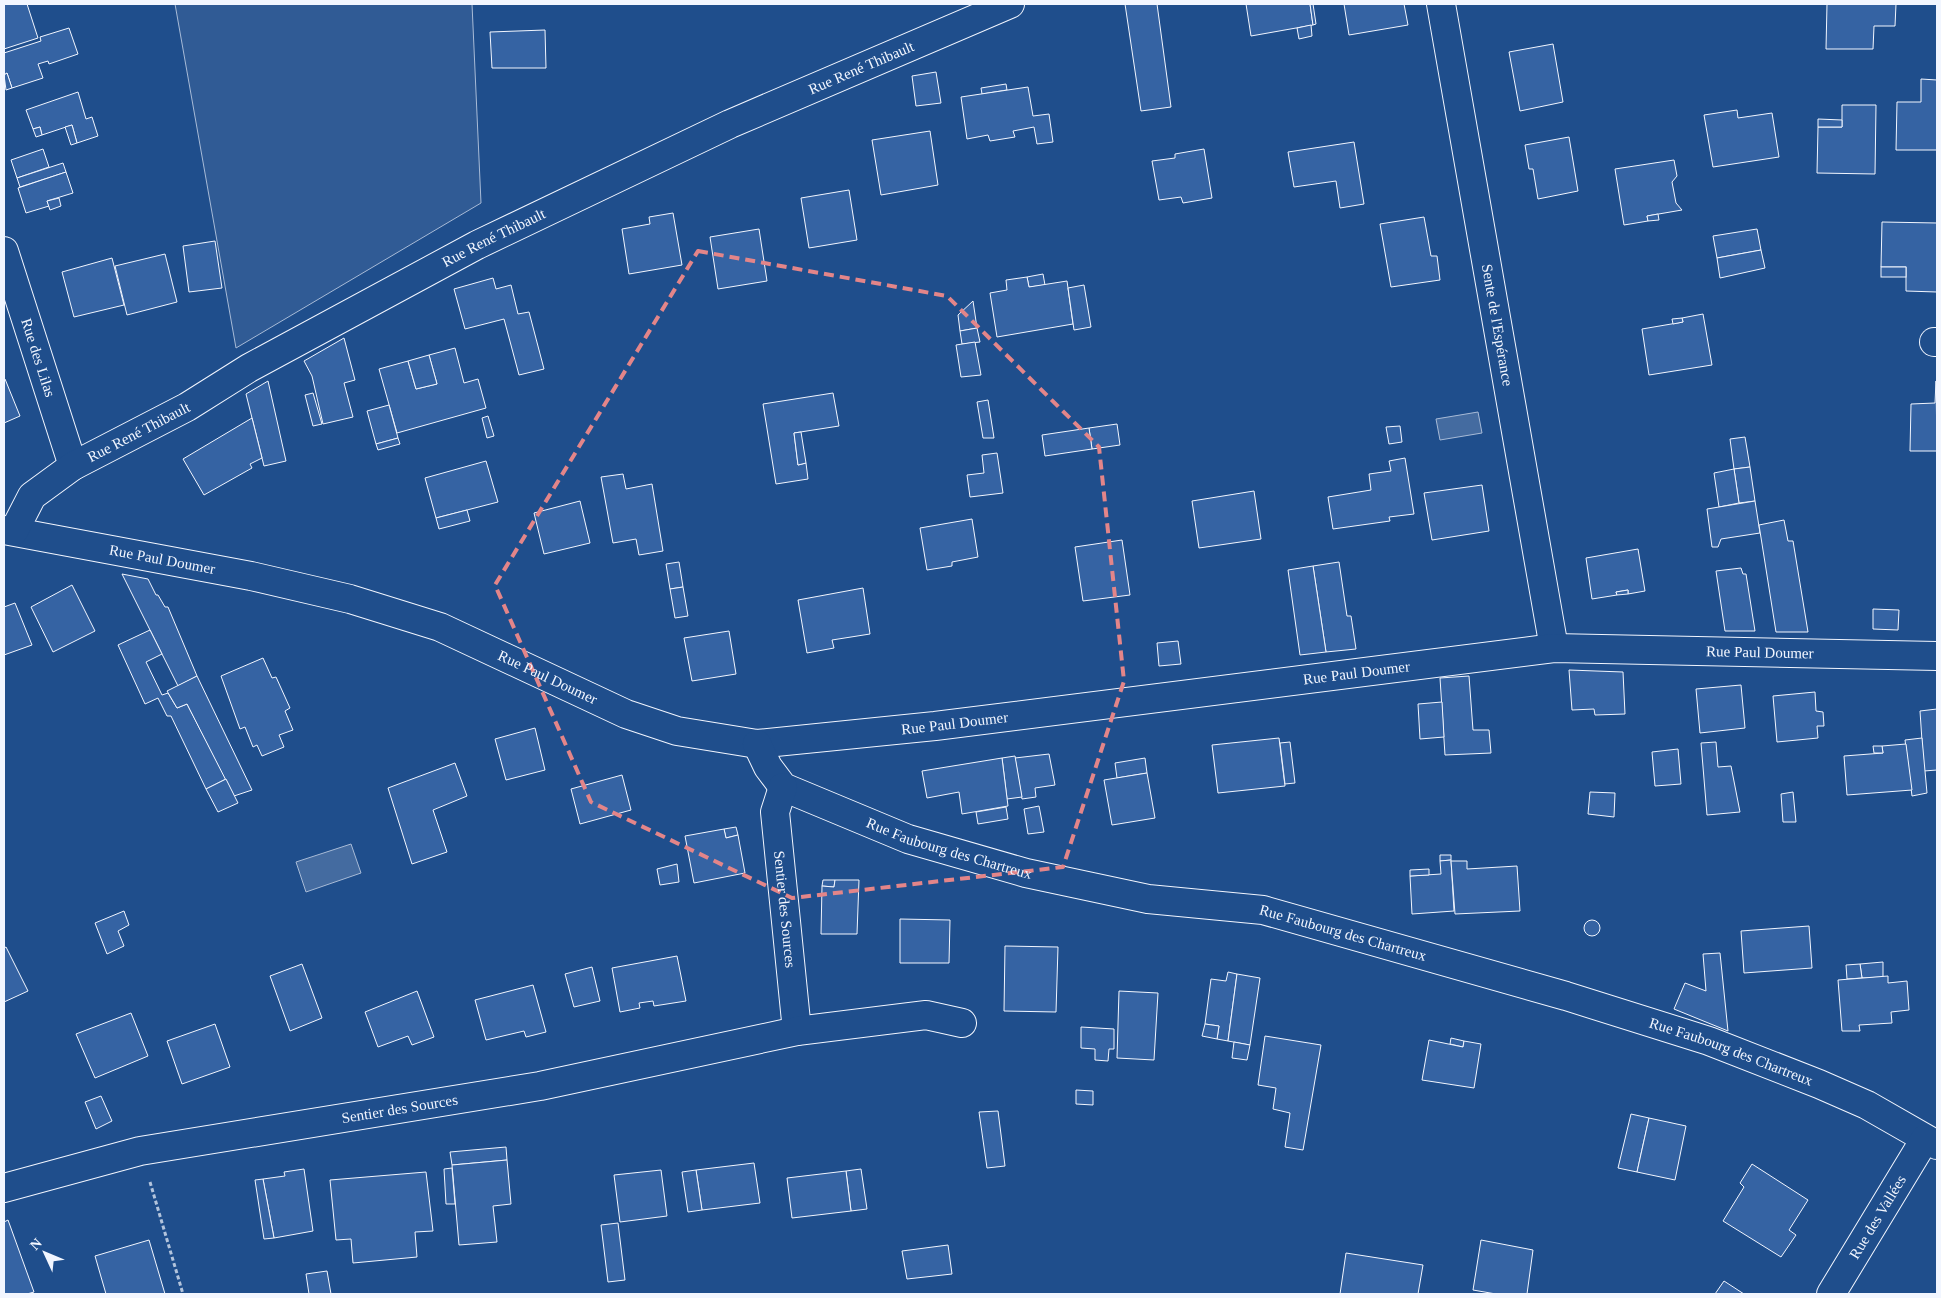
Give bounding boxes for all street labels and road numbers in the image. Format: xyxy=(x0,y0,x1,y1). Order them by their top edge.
street label: Rue René Thibault xyxy=(806,38,917,97)
street label: Rue René Thibault xyxy=(439,205,549,270)
street label: Sente de l'Espérance xyxy=(1479,263,1516,388)
street label: Rue des Lilas xyxy=(18,316,58,399)
street label: Rue René Thibault xyxy=(85,399,193,465)
street label: Rue Paul Doumer xyxy=(108,542,217,577)
street label: Rue Paul Doumer xyxy=(1706,643,1814,661)
street label: Rue Paul Doumer xyxy=(496,647,600,707)
street label: Rue Paul Doumer xyxy=(1302,658,1411,688)
street label: Rue Paul Doumer xyxy=(900,709,1009,737)
street label: Rue Faubourg des Chartreux xyxy=(864,815,1034,882)
street label: Sentier des Sources xyxy=(771,850,799,969)
street label: Rue Faubourg des Chartreux xyxy=(1258,901,1429,964)
street label: Rue Faubourg des Chartreux xyxy=(1647,1015,1815,1089)
street label: Sentier des Sources xyxy=(340,1091,459,1126)
street label: Rue des Vallées xyxy=(1846,1172,1909,1262)

